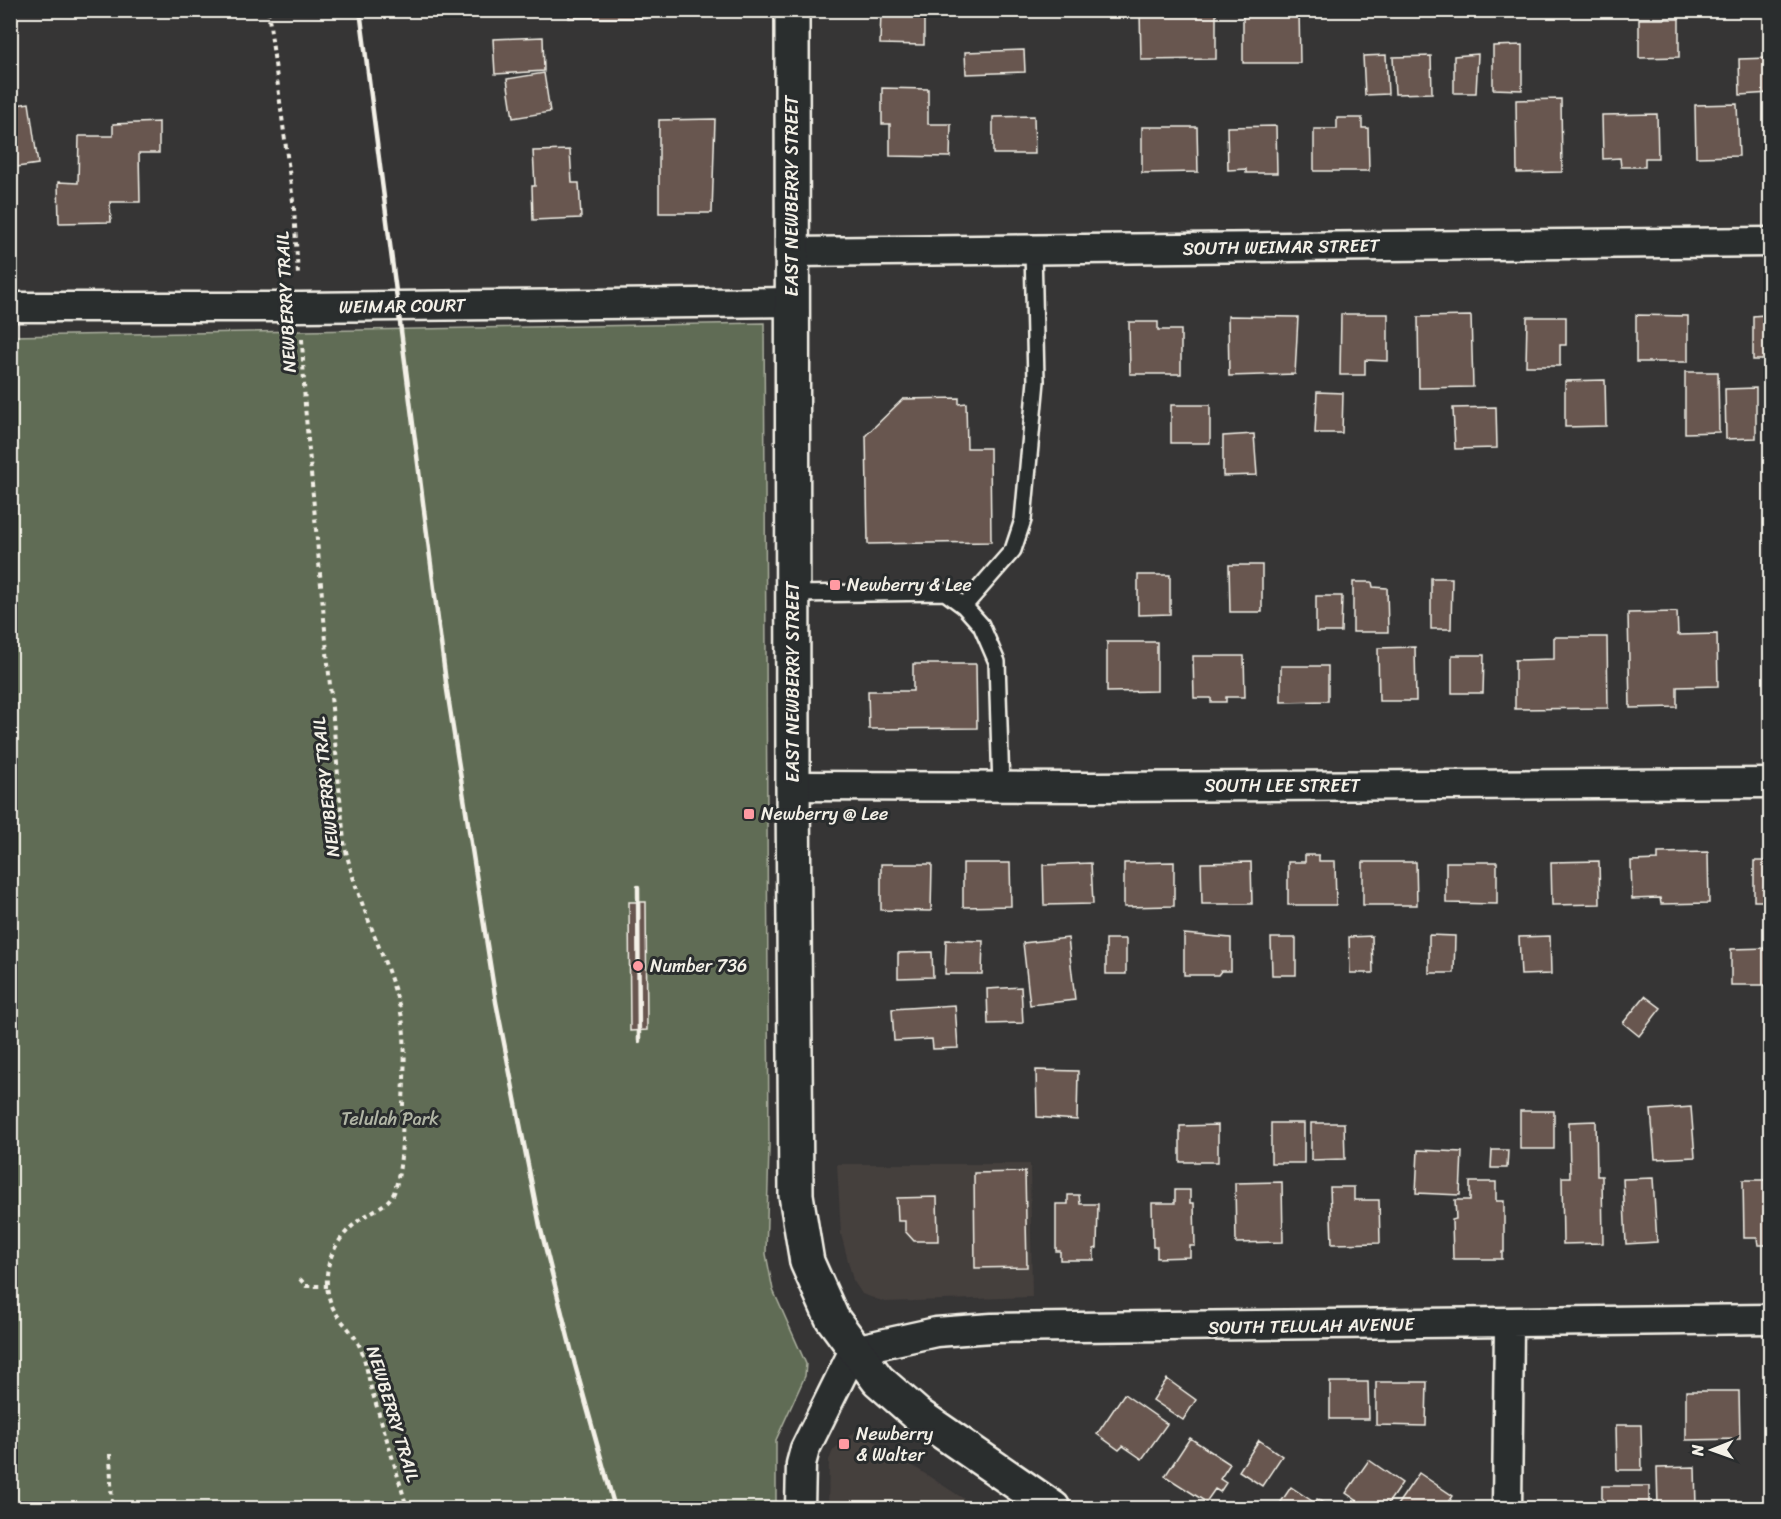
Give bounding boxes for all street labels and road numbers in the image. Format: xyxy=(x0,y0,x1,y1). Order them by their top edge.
street label: EAST NEWBERRY STREET xyxy=(776,94,808,297)
street label: SOUTH WEIMAR STREET xyxy=(1182,229,1381,265)
street label: NEWBERRY TRAIL xyxy=(266,230,306,373)
street label: WEIMAR COURT xyxy=(339,289,467,323)
street label: EAST NEWBERRY STREET xyxy=(777,580,809,783)
street label: NEWBERRY TRAIL xyxy=(303,714,349,859)
street label: SOUTH LEE STREET xyxy=(1204,770,1361,802)
street label: SOUTH TELULAH AVENUE xyxy=(1208,1308,1415,1344)
street label: NEWBERRY TRAIL xyxy=(357,1342,429,1487)

